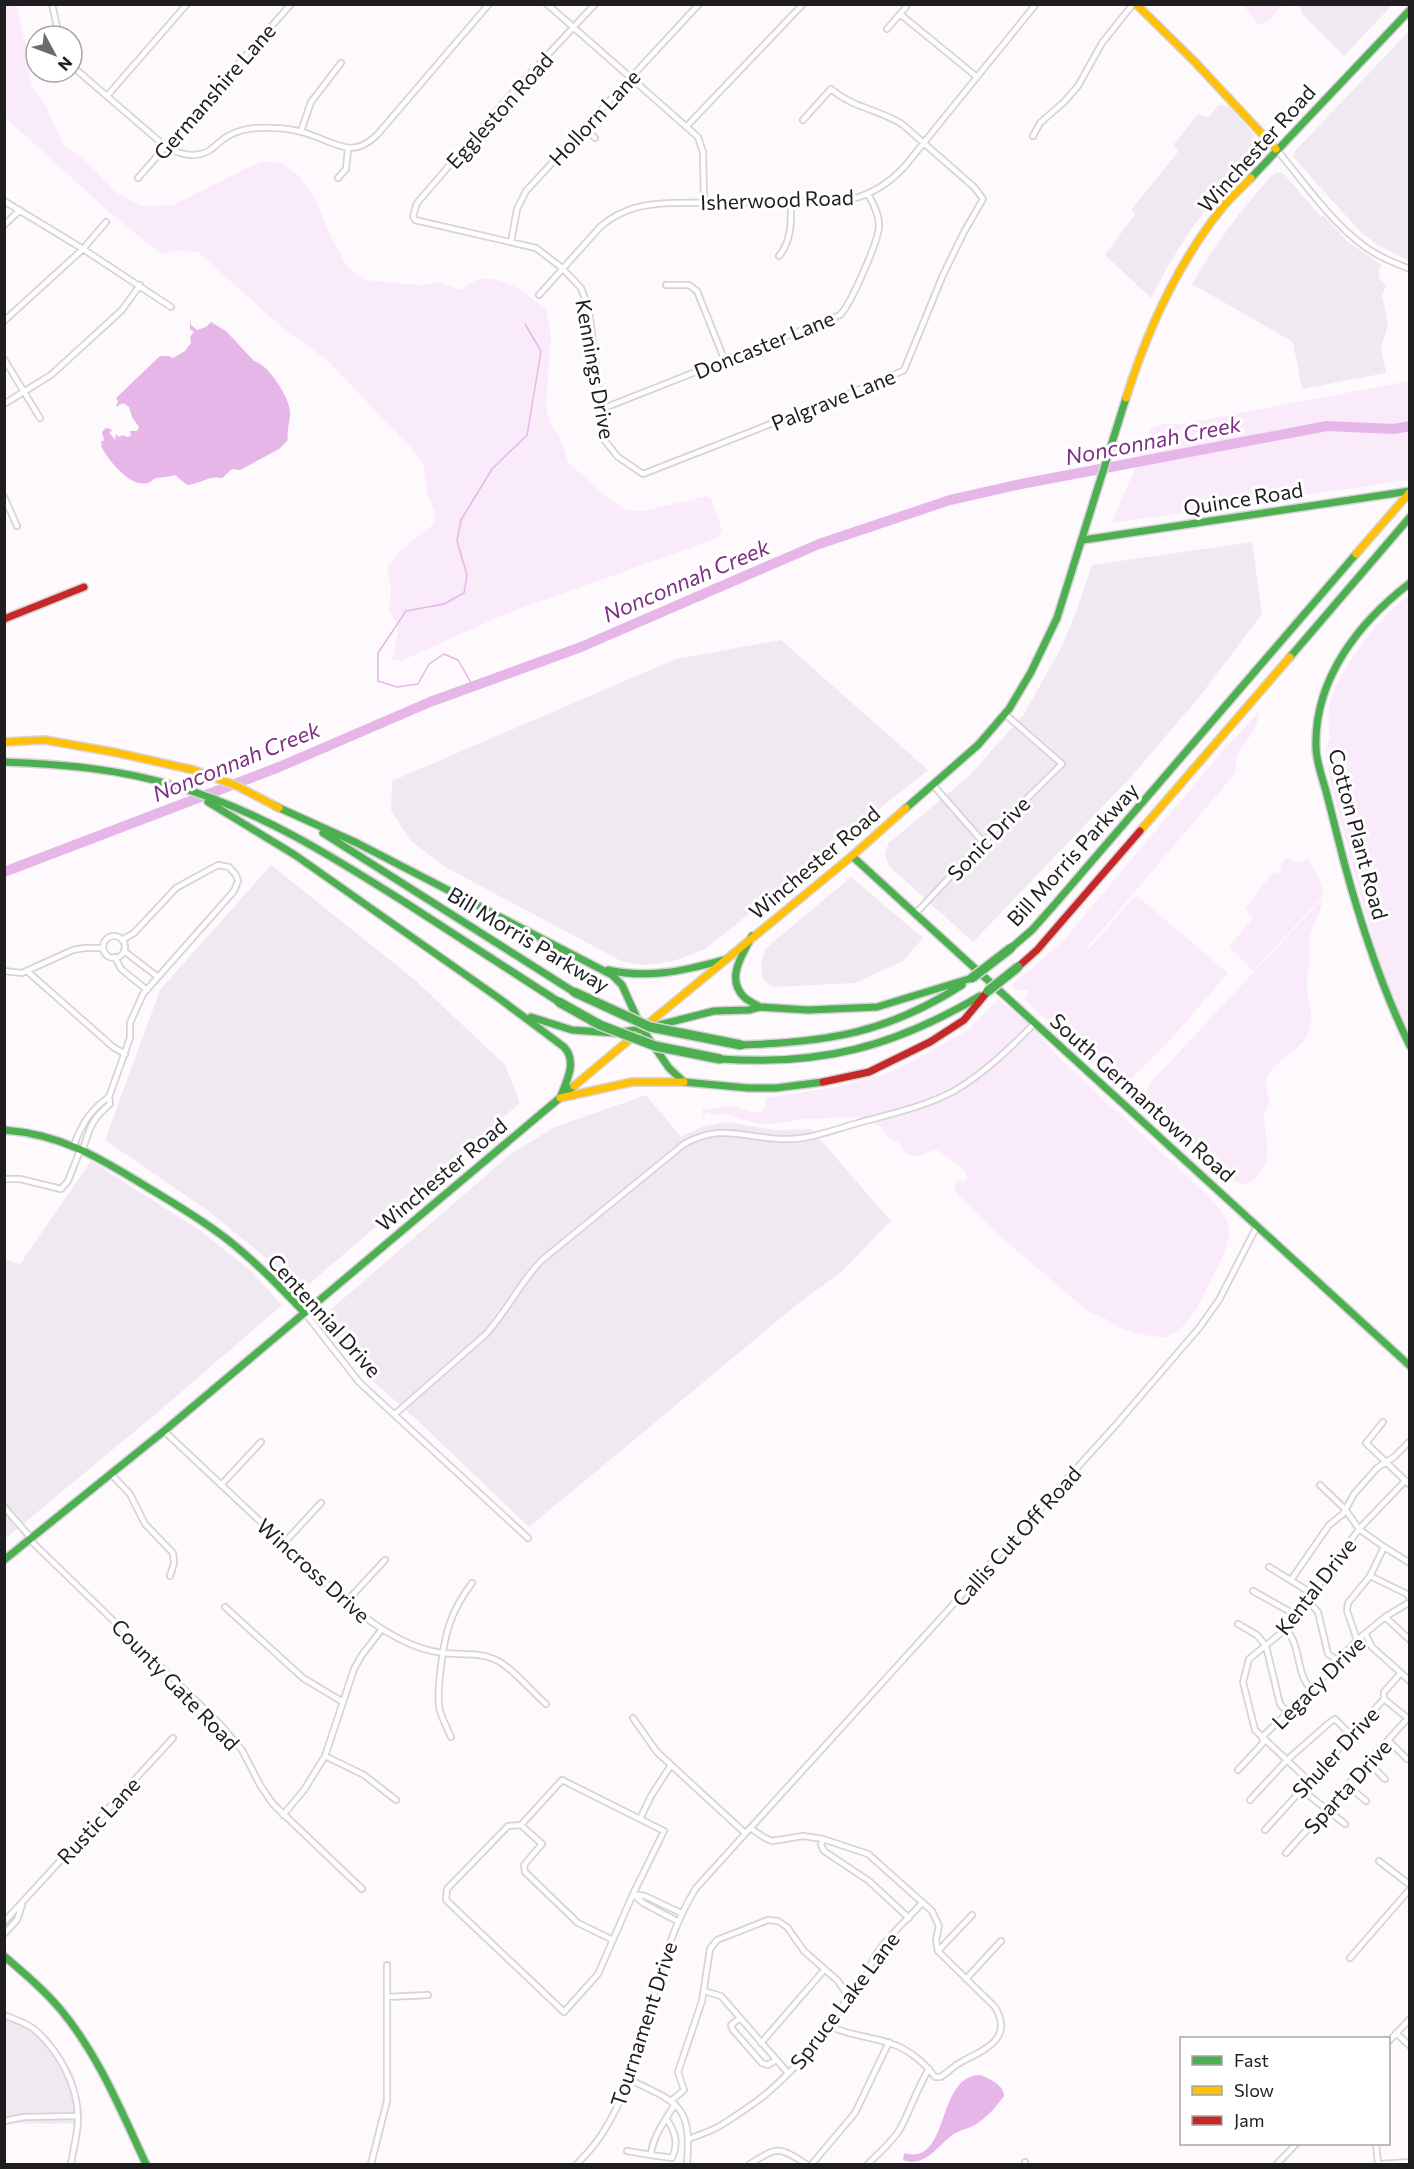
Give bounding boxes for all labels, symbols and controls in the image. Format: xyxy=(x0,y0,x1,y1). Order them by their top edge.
street label: Germanshire Lane xyxy=(148,18,280,164)
north arrow xyxy=(24,24,84,84)
street label: Eggleston Road xyxy=(440,47,558,173)
text: N xyxy=(55,53,77,75)
street label: Hollorn Lane xyxy=(543,64,645,170)
street label: Winchester Road xyxy=(1192,79,1320,217)
street label: Isherwood Road xyxy=(700,184,854,214)
street label: Kennings Drive xyxy=(571,297,621,441)
street label: Doncaster Lane xyxy=(690,305,838,383)
street label: Palgrave Lane xyxy=(767,363,899,435)
water label: Nonconnah Creek xyxy=(1063,410,1244,470)
street label: Quince Road xyxy=(1181,476,1305,520)
water label: Nonconnah Creek xyxy=(599,532,774,627)
water label: Nonconnah Creek xyxy=(148,715,325,807)
street label: Cotton Plant Road xyxy=(1324,746,1394,922)
street label: Bill Morris Parkway xyxy=(1001,777,1143,931)
street label: Sonic Drive xyxy=(942,791,1034,885)
street label: Winchester Road xyxy=(744,800,884,924)
street label: Bill Morris Parkway xyxy=(444,881,614,997)
street label: South Germantown Road xyxy=(1045,1007,1241,1187)
street label: Winchester Road xyxy=(371,1112,511,1236)
street label: Centennial Drive xyxy=(263,1248,387,1382)
street label: Callis Cut Off Road xyxy=(946,1461,1086,1611)
street label: Wincross Drive xyxy=(252,1513,376,1627)
street label: Kental Drive xyxy=(1269,1533,1361,1639)
street label: County Gate Road xyxy=(107,1613,245,1755)
street label: Legacy Drive xyxy=(1266,1630,1370,1734)
street label: Shuler Drive xyxy=(1286,1701,1384,1803)
street label: Sparta Drive xyxy=(1298,1734,1396,1838)
street label: Rustic Lane xyxy=(51,1771,145,1869)
street label: Spruce Lake Lane xyxy=(784,1926,904,2074)
street label: Tournament Drive xyxy=(604,1938,682,2110)
legend xyxy=(1180,2037,1390,2145)
text: Fast xyxy=(1234,2049,1269,2071)
text: Slow xyxy=(1234,2079,1274,2101)
text: Jam xyxy=(1234,2109,1264,2131)

